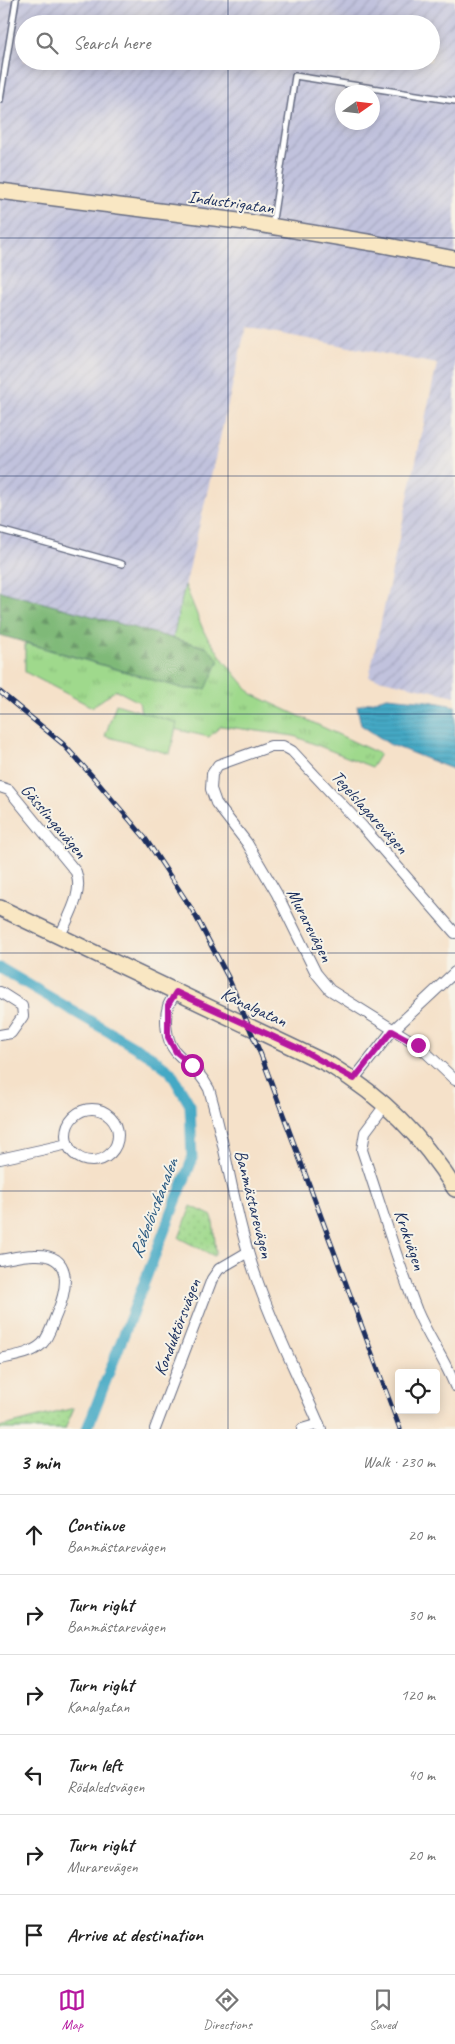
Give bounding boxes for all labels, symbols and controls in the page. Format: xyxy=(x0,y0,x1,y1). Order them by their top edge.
search box xyxy=(15,15,440,70)
icon: search xyxy=(33,29,61,57)
text: Search here xyxy=(73,31,150,55)
north arrow xyxy=(335,85,380,130)
street label: Industrigatan xyxy=(187,185,276,219)
street label: Tegelslagarevägen xyxy=(327,766,414,859)
street label: Gässlingavägen xyxy=(16,779,92,864)
street label: Murarevägen xyxy=(282,885,338,966)
street label: Kanalgatan xyxy=(218,982,291,1032)
route end xyxy=(407,1034,430,1057)
route start xyxy=(181,1054,204,1077)
street label: Banmästarevägen xyxy=(230,1148,278,1261)
water label: Råbelövskanalen xyxy=(124,1152,185,1261)
street label: Krokvägen xyxy=(389,1207,431,1274)
street label: Konduktörsvägen xyxy=(148,1275,206,1379)
map controls xyxy=(395,1369,440,1414)
button: locate xyxy=(395,1369,440,1414)
text: 3 min xyxy=(20,1449,60,1475)
text: Walk · 230 m xyxy=(363,1452,435,1472)
text: Continue xyxy=(67,1513,124,1537)
icon: ahead xyxy=(20,1521,48,1549)
text: 20 m xyxy=(408,1525,435,1545)
text: Banmästarevägen xyxy=(67,1537,165,1557)
text: Turn right xyxy=(67,1593,134,1617)
icon: right xyxy=(20,1601,48,1629)
text: 30 m xyxy=(408,1605,435,1625)
text: Banmästarevägen xyxy=(67,1617,165,1637)
text: Turn right xyxy=(67,1673,134,1697)
icon: right xyxy=(20,1681,48,1709)
text: 120 m xyxy=(401,1685,435,1705)
text: Kanalgatan xyxy=(67,1697,129,1717)
text: Turn left xyxy=(67,1753,122,1777)
icon: left xyxy=(20,1761,48,1789)
text: 40 m xyxy=(408,1765,435,1785)
text: Rödaledsvägen xyxy=(67,1777,145,1797)
text: Turn right xyxy=(67,1833,134,1857)
icon: right xyxy=(20,1841,48,1869)
text: 20 m xyxy=(408,1845,435,1865)
text: Murarevägen xyxy=(67,1857,138,1877)
icon: arrive xyxy=(20,1921,48,1949)
text: Arrive at destination xyxy=(67,1923,203,1947)
tab: Map xyxy=(58,1986,86,2033)
tab: Directions xyxy=(203,1986,252,2033)
tab: Saved xyxy=(369,1986,397,2033)

